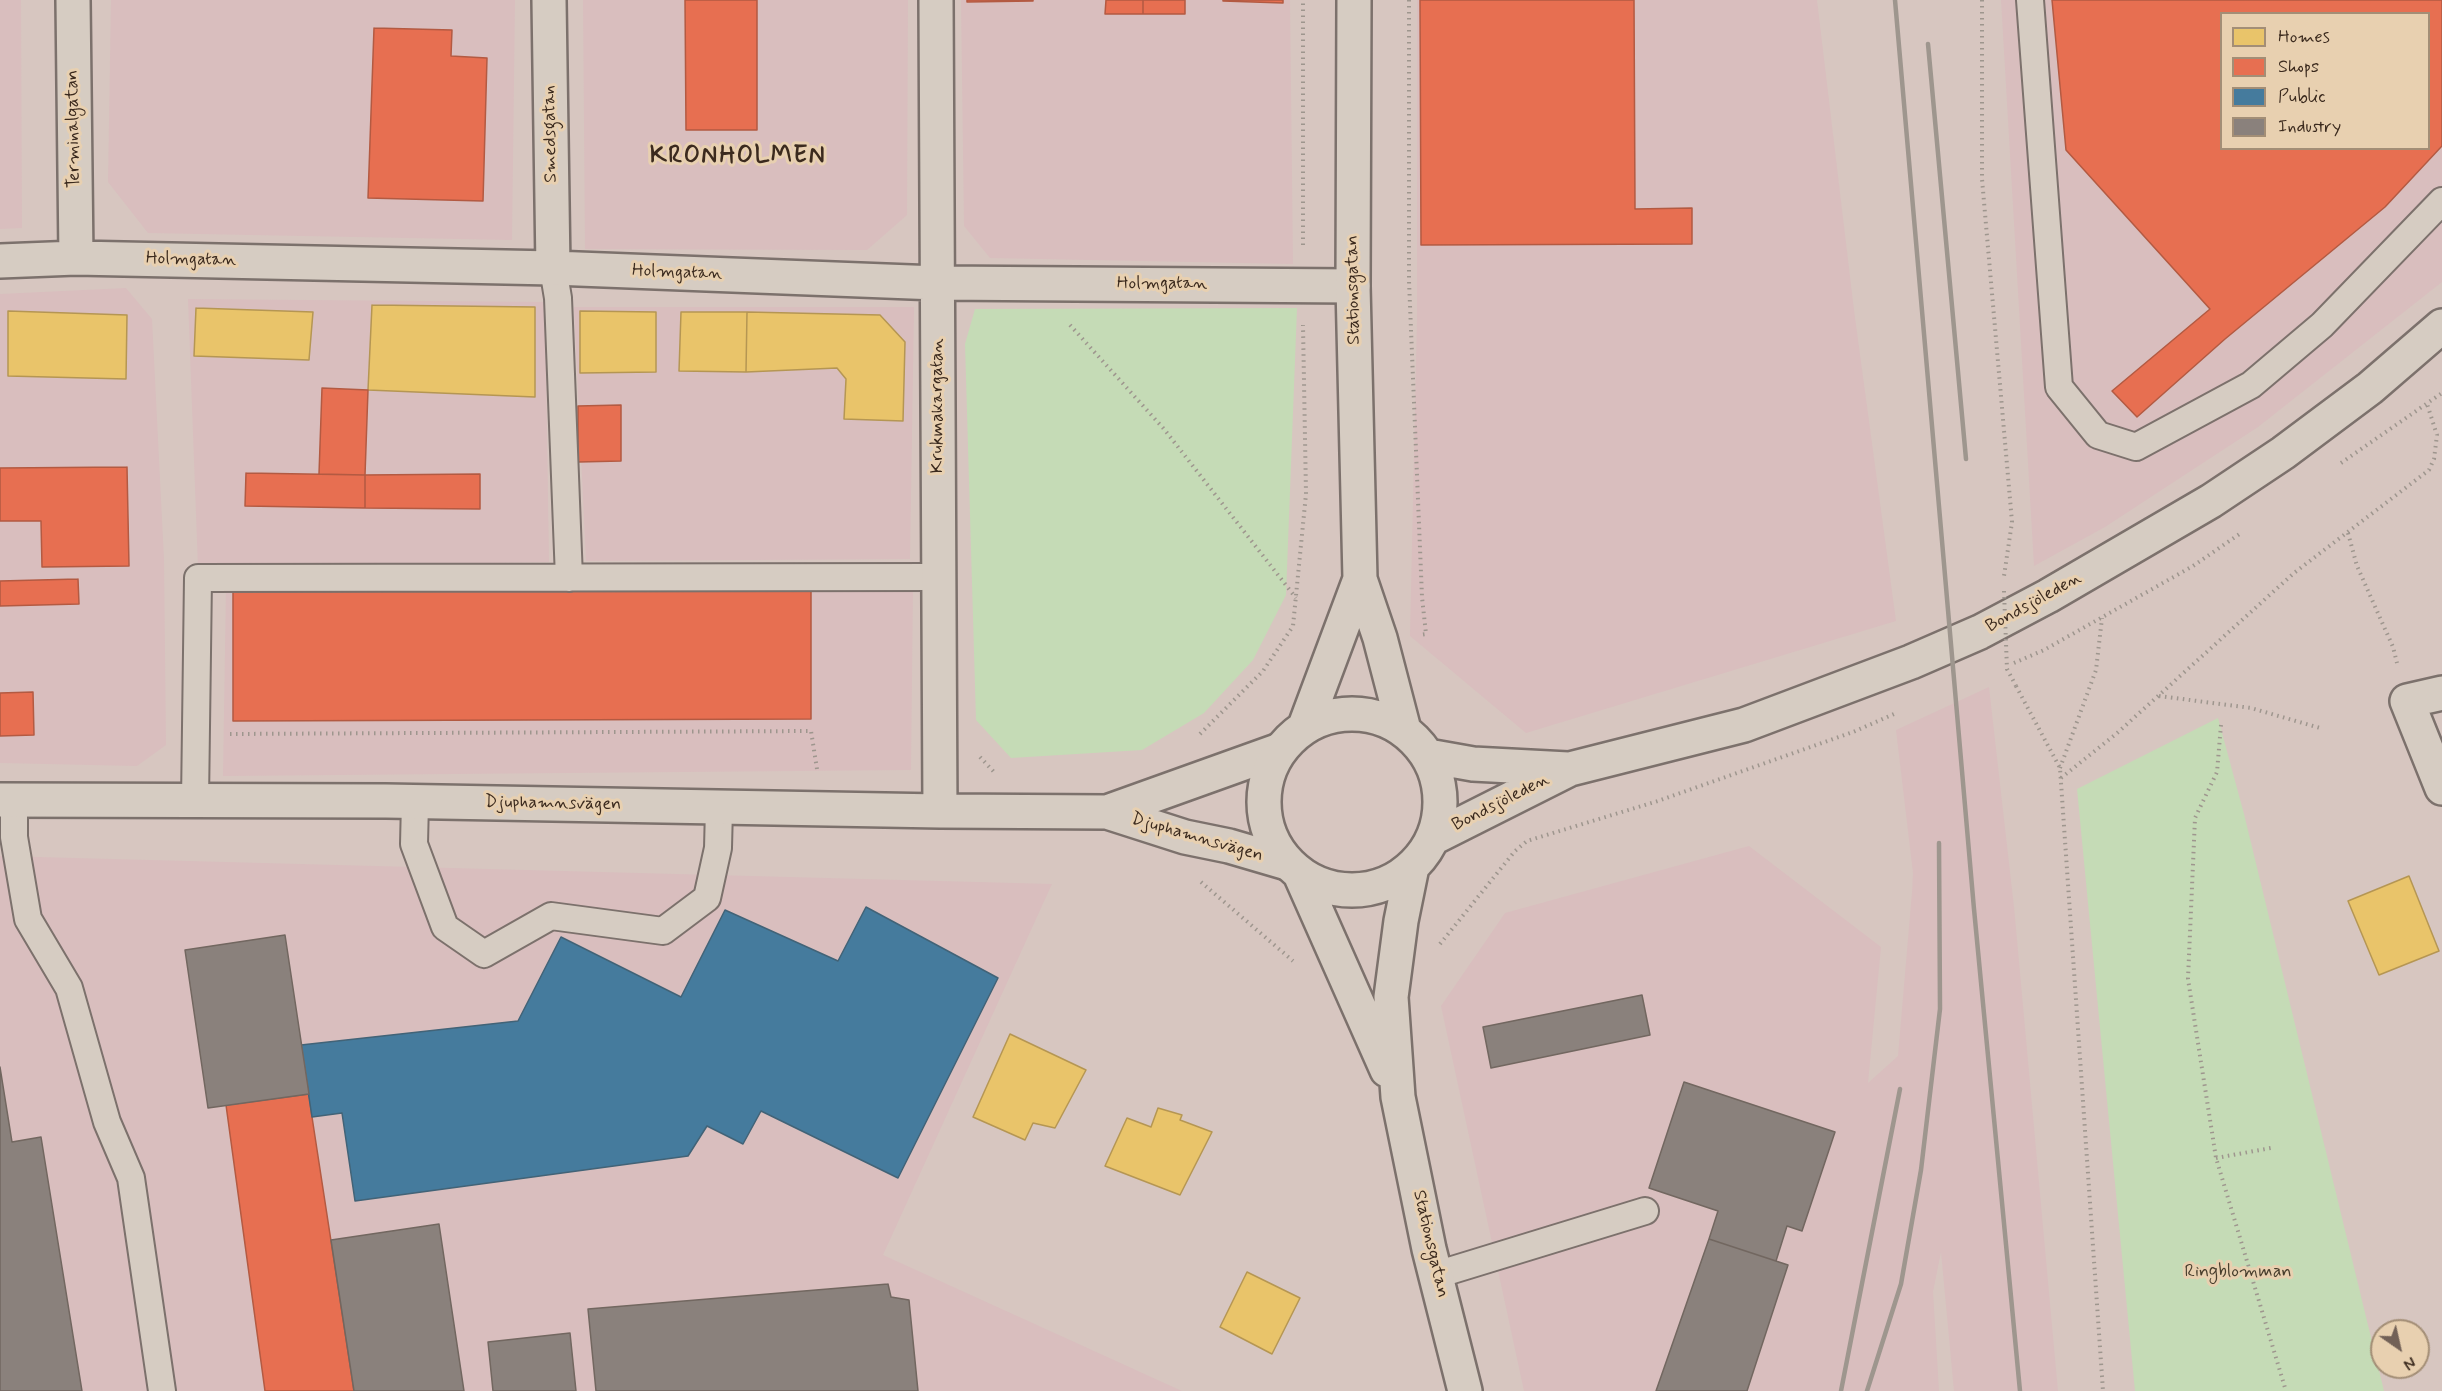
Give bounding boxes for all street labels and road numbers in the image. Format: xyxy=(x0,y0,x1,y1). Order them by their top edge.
street label: Terminalgatan xyxy=(62,70,86,188)
street label: Smedsgatan xyxy=(539,85,563,183)
street label: Stationsgatan xyxy=(1342,235,1366,345)
street label: Holmgatan xyxy=(146,248,236,272)
street label: Holmgatan xyxy=(631,261,723,285)
street label: Holmgatan xyxy=(1117,273,1207,295)
street label: Krukmakargatan xyxy=(927,338,949,474)
street label: Bondsjöleden xyxy=(1982,568,2086,638)
street label: Bondsjöleden xyxy=(1449,769,1553,837)
street label: Djuphamnsvägen xyxy=(485,792,621,816)
street label: Djuphamnsvägen xyxy=(1128,809,1266,867)
street label: Stationsgatan xyxy=(1407,1188,1453,1300)

